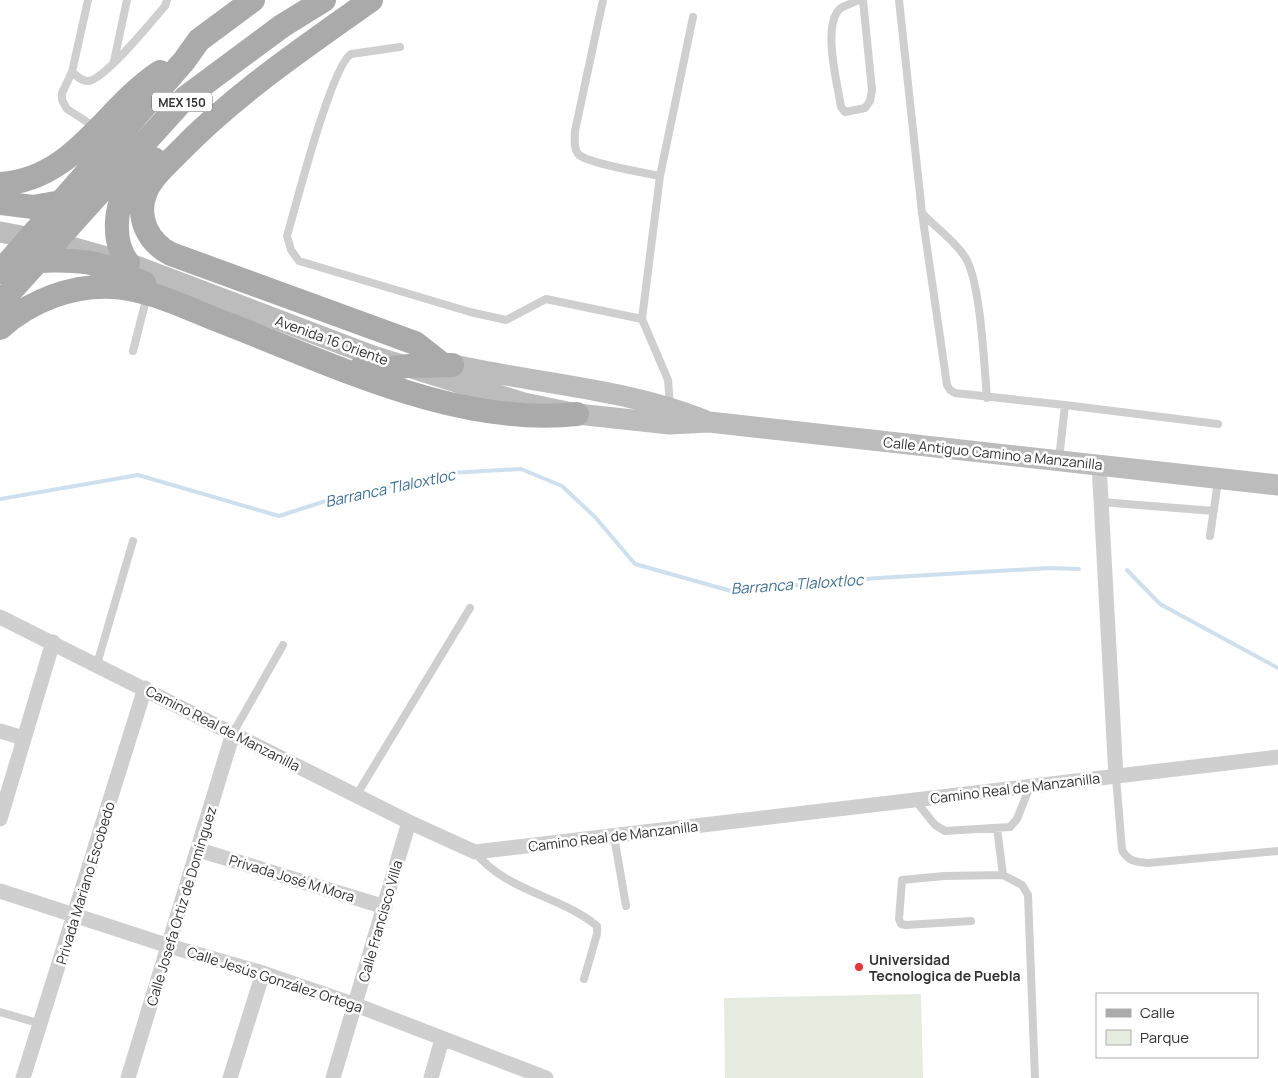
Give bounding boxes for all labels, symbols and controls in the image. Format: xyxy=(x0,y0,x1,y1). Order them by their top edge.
road number: MEX 150 xyxy=(152,92,212,111)
street label: Avenida 16 Oriente xyxy=(273,311,391,369)
street label: Calle Antiguo Camino a Manzanilla xyxy=(882,432,1104,474)
water label: Barranca Tlaloxtloc xyxy=(323,464,459,512)
water label: Barranca Tlaloxtloc xyxy=(730,569,865,599)
street label: Camino Real de Manzanilla xyxy=(143,681,303,775)
street label: Camino Real de Manzanilla xyxy=(929,768,1101,808)
street label: Privada Mariano Escobedo xyxy=(51,799,119,967)
street label: Calle Josefa Ortiz de Domínguez xyxy=(142,804,220,1008)
street label: Camino Real de Manzanilla xyxy=(527,816,699,856)
street label: Privada José M Mora xyxy=(227,850,357,906)
street label: Calle Francisco Villa xyxy=(354,858,406,984)
street label: Calle Jesús González Ortega xyxy=(185,942,365,1016)
place label: Universidad Tecnologica de Puebla xyxy=(869,950,1021,985)
marker: Universidad Tecnologica de Puebla xyxy=(853,961,865,973)
legend xyxy=(1096,993,1258,1058)
text: Calle xyxy=(1140,1002,1175,1023)
text: Parque xyxy=(1140,1027,1189,1048)

